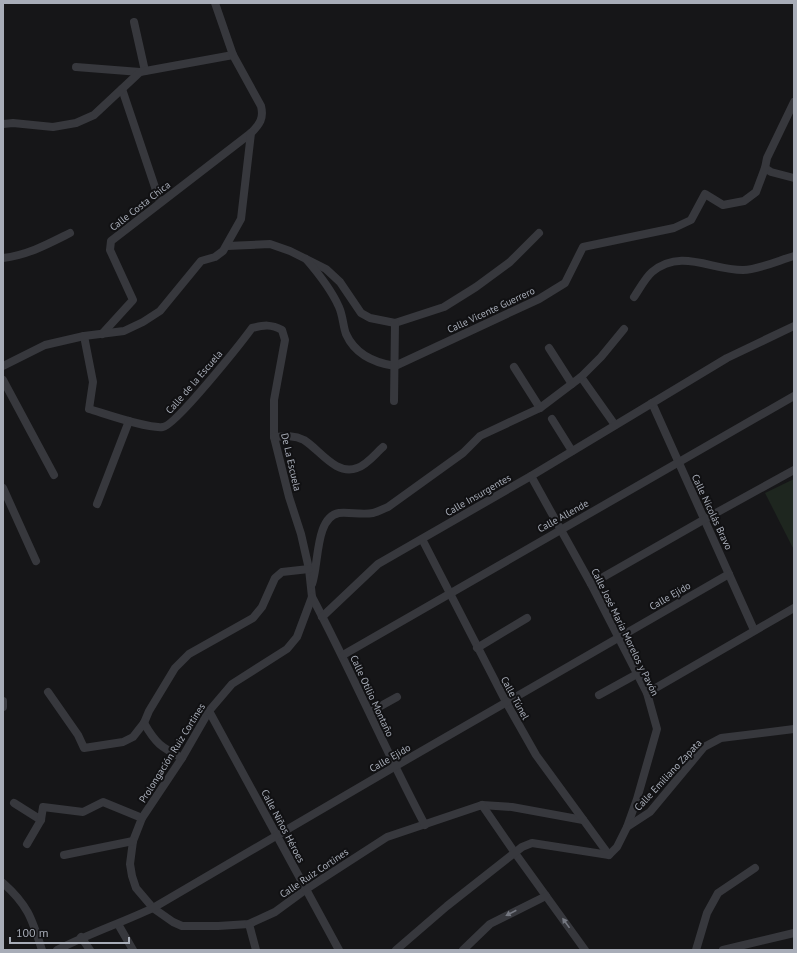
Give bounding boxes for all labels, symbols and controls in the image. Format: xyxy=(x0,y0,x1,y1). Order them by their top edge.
street label: Calle Costa Chica xyxy=(107,178,173,234)
street label: Calle Vicente Guerrero xyxy=(445,284,537,336)
street label: Calle de la Escuela xyxy=(163,347,225,417)
street label: De La Escuela xyxy=(278,432,304,492)
street label: Calle Insurgentes xyxy=(443,471,513,519)
street label: Calle Nicolás Bravo xyxy=(689,472,735,552)
street label: Calle Allende xyxy=(535,497,591,535)
street label: Calle José María Morelos y Pavón xyxy=(588,566,662,698)
street label: Calle Ejido xyxy=(647,579,693,613)
street label: Calle Otilio Montaño xyxy=(347,653,397,739)
street label: Calle Túnel xyxy=(498,674,532,722)
street label: Prolongación Ruiz Cortines xyxy=(136,701,208,805)
street label: Calle Emiliano Zapata xyxy=(632,737,704,813)
street label: Calle Ejido xyxy=(367,741,413,775)
street label: Calle Niños Héroes xyxy=(258,787,308,865)
street label: Calle Ruiz Cortines xyxy=(277,845,351,901)
one-way arrow xyxy=(506,910,517,916)
one-way arrow xyxy=(562,917,570,928)
scale bar xyxy=(10,919,129,945)
text: 100 m xyxy=(16,925,49,940)

